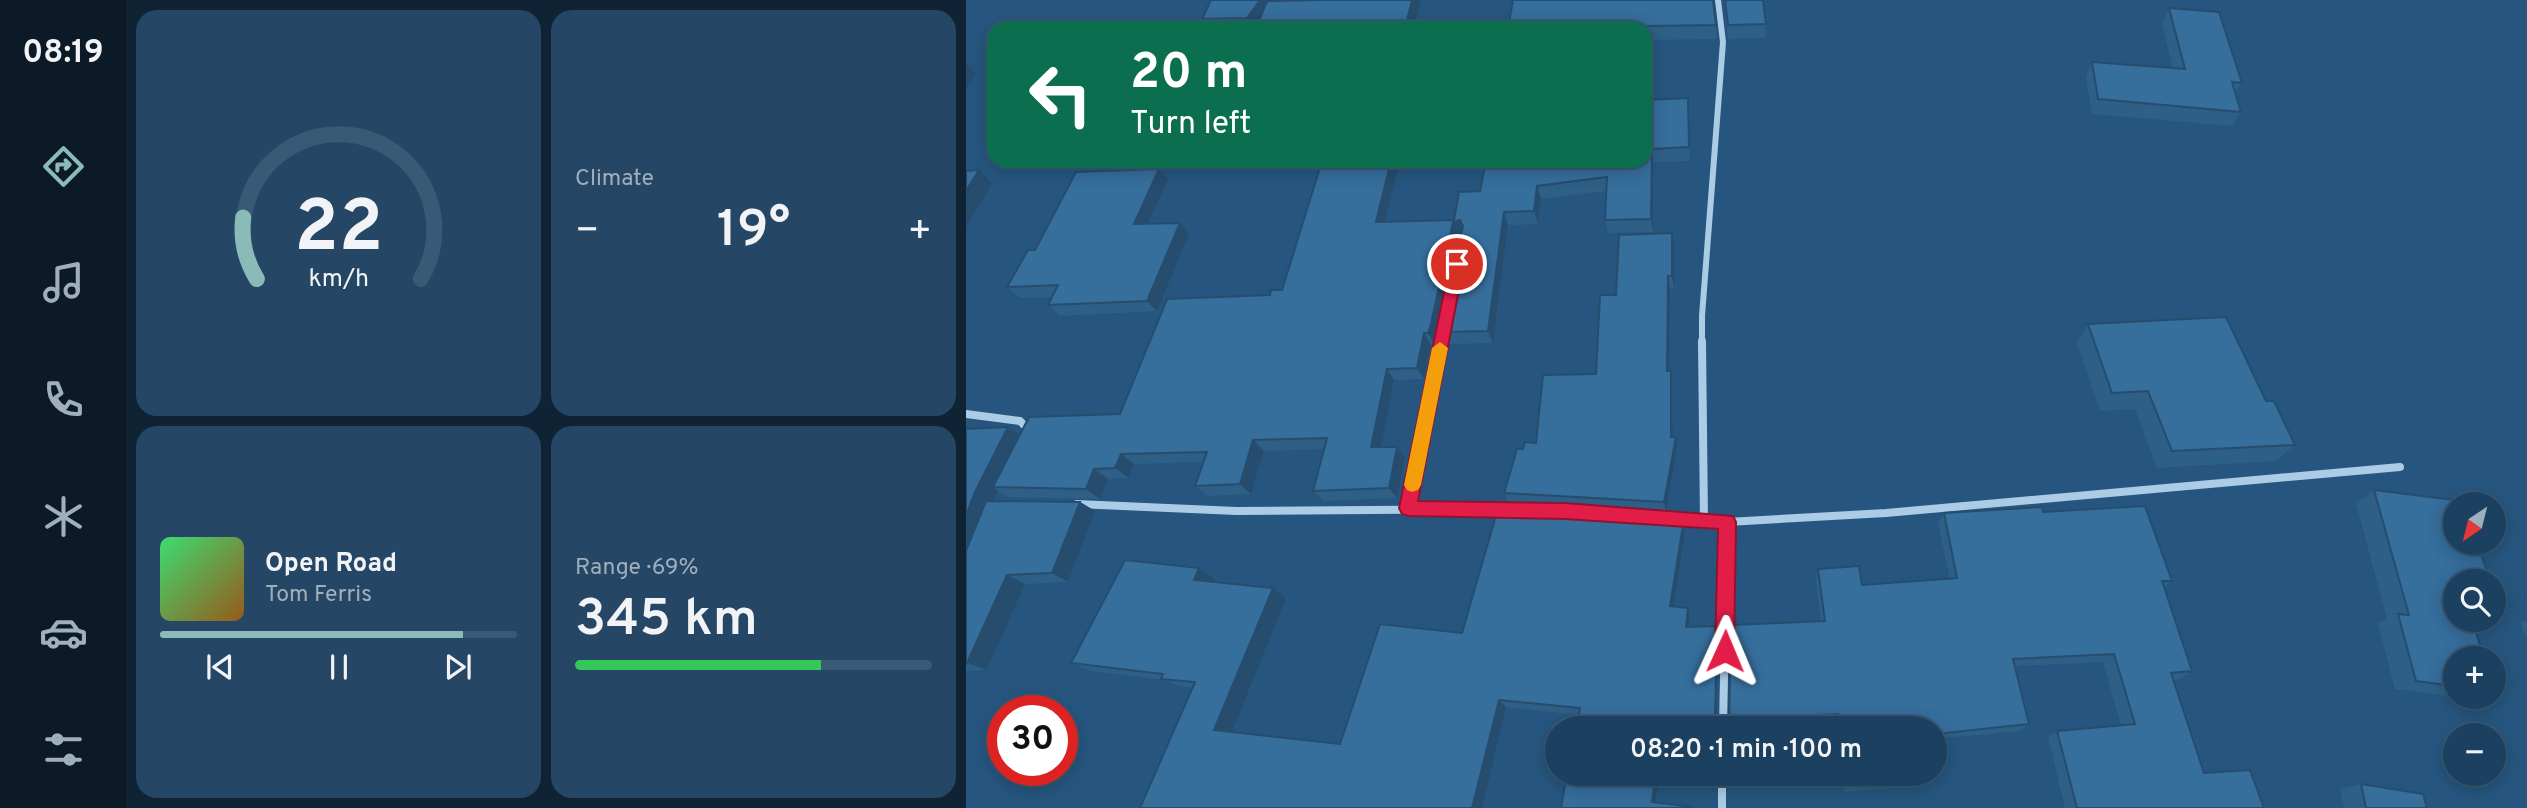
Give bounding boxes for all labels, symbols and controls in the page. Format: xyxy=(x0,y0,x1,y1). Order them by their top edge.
text: 08:19 xyxy=(22,34,104,74)
text: 20 m xyxy=(1130,44,1247,106)
icon: left xyxy=(1015,49,1106,140)
text: Turn left xyxy=(1130,105,1251,145)
icon: directions xyxy=(39,142,88,191)
text: Climate xyxy=(575,165,654,194)
text: 22 xyxy=(294,185,383,277)
text: 19° xyxy=(717,199,790,265)
text: − xyxy=(575,208,600,257)
text: + xyxy=(907,208,932,257)
pin xyxy=(1427,234,1487,294)
icon: arrive xyxy=(1438,245,1476,283)
icon: music xyxy=(39,258,88,307)
text: km/h xyxy=(308,264,369,296)
icon: phone xyxy=(39,375,88,424)
icon: climate xyxy=(39,492,88,541)
north arrow xyxy=(2443,492,2506,555)
map controls xyxy=(2443,492,2506,786)
text: Open Road xyxy=(265,548,397,581)
text: Range · 69% xyxy=(575,554,698,583)
button: search xyxy=(2443,569,2506,632)
text: Tom Ferris xyxy=(265,581,372,610)
text: 345 km xyxy=(575,588,758,654)
icon: car xyxy=(39,608,88,657)
position arrow xyxy=(1688,614,1762,688)
button: + xyxy=(2443,646,2506,709)
icon: previous xyxy=(201,648,239,686)
icon: pause xyxy=(320,648,358,686)
icon: next xyxy=(439,648,477,686)
speed limit sign: 30 xyxy=(987,695,1078,786)
button: − xyxy=(2443,723,2506,786)
icon: filters xyxy=(39,725,88,774)
text: 08:20 · 1 min · 100 m xyxy=(1630,734,1862,767)

